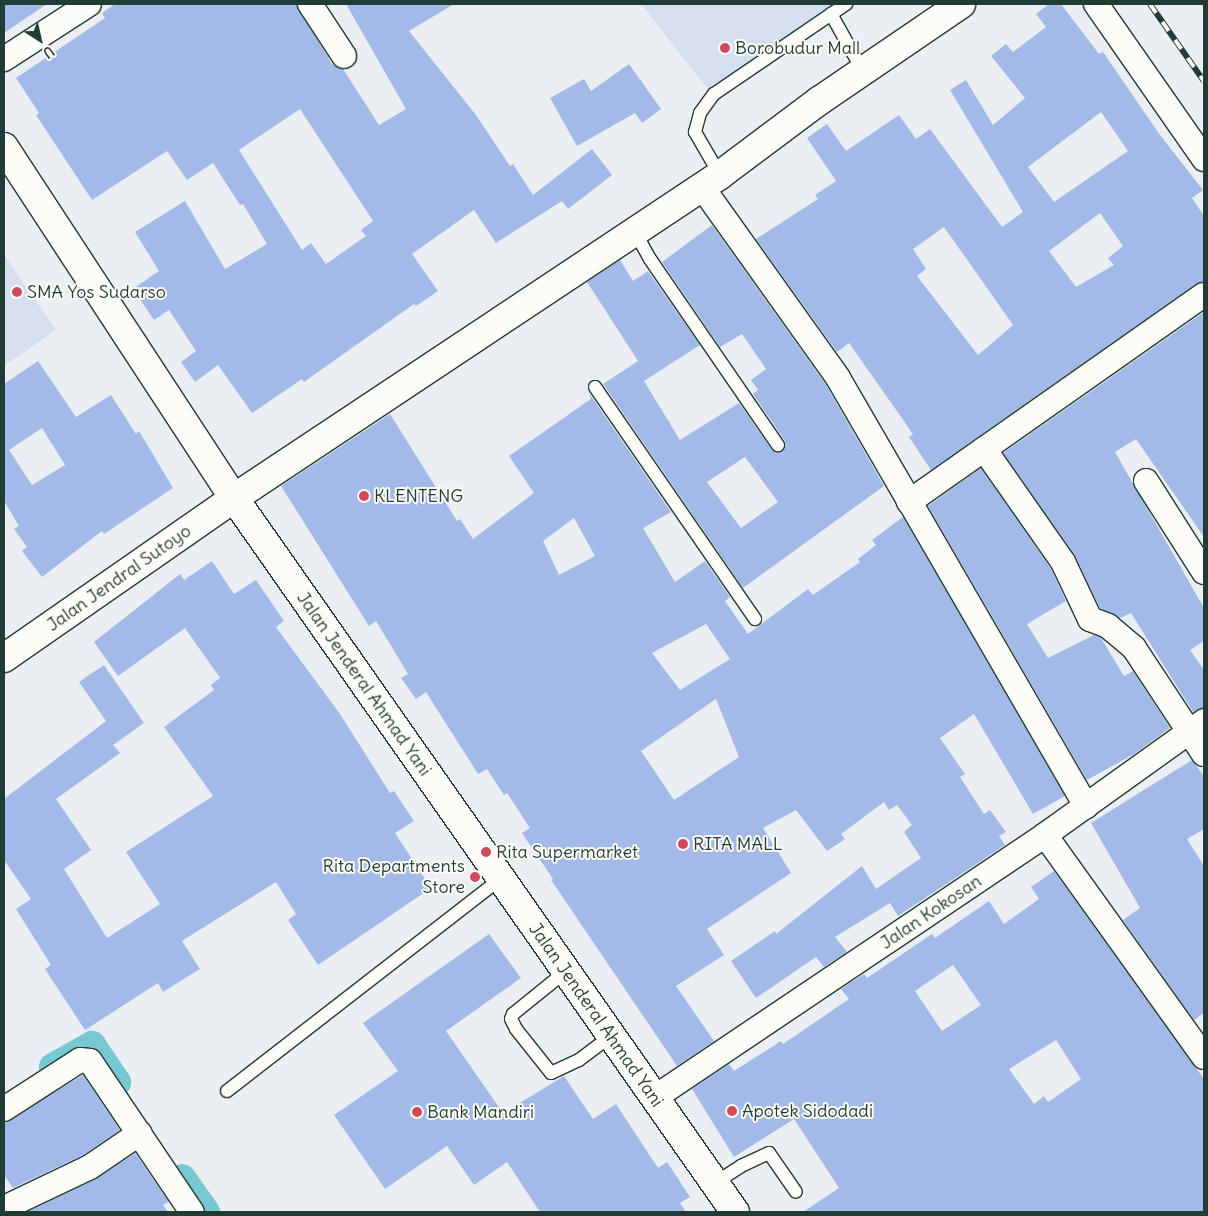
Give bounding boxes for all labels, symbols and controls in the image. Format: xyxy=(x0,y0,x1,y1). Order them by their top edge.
north arrow xyxy=(15,15,65,65)
place label: Borobudur Mall xyxy=(735,37,860,59)
text: U xyxy=(40,42,58,62)
marker: Borobudur Mall xyxy=(719,42,731,54)
place label: SMA Yos Sudarso xyxy=(27,281,166,303)
marker: SMA Yos Sudarso xyxy=(11,286,23,298)
place label: KLENTENG xyxy=(374,485,463,507)
marker: KLENTENG xyxy=(358,490,370,502)
street label: Jalan Jendral Sutoyo xyxy=(43,520,195,636)
street label: Jalan Jenderal Ahmad Yani xyxy=(292,588,436,780)
place label: RITA MALL xyxy=(693,833,783,855)
marker: RITA MALL xyxy=(677,838,689,850)
place label: Rita Supermarket xyxy=(496,841,638,863)
marker: Rita Supermarket xyxy=(480,846,492,858)
place label: Rita Departments Store xyxy=(322,856,465,899)
street label: Jalan Kokosan xyxy=(876,870,986,954)
marker: Rita Departments Store xyxy=(469,871,481,883)
street label: Jalan Jenderal Ahmad Yani xyxy=(524,919,668,1111)
place label: Apotek Sidodadi xyxy=(742,1100,873,1122)
place label: Bank Mandiri xyxy=(427,1101,534,1123)
marker: Apotek Sidodadi xyxy=(726,1105,738,1117)
marker: Bank Mandiri xyxy=(411,1106,423,1118)

